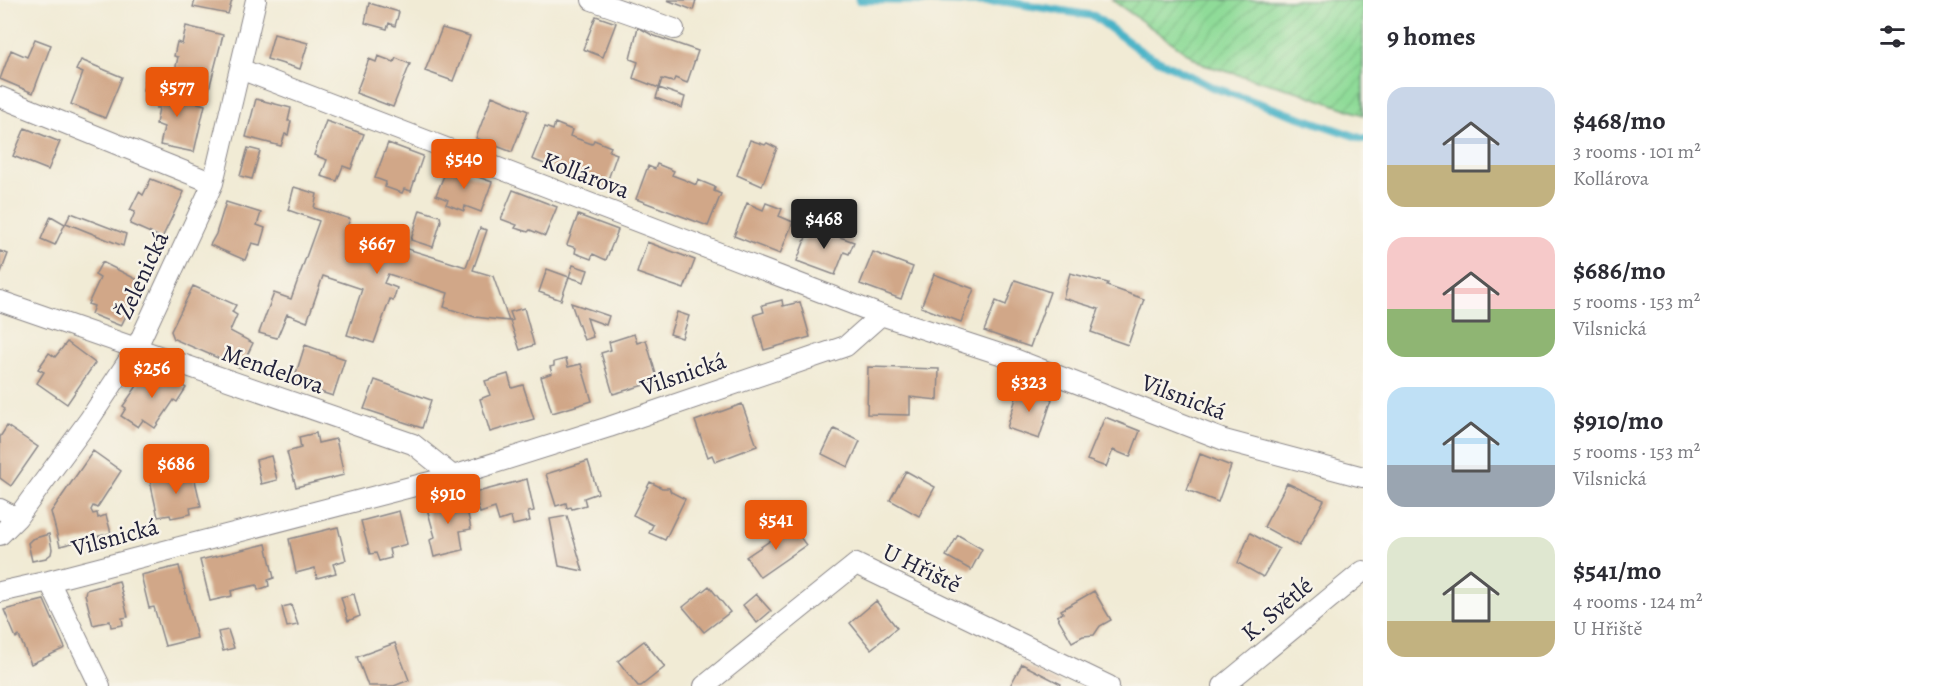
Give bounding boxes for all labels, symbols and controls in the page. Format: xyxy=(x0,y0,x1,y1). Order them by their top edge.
text: 9 homes xyxy=(1387,19,1476,54)
icon: filters xyxy=(1876,20,1909,53)
pin: $577 xyxy=(141,67,213,118)
text: $577 xyxy=(160,73,194,100)
text: $468/mo xyxy=(1573,103,1666,138)
icon: home xyxy=(1435,111,1507,183)
text: 3 rooms · 101 m² xyxy=(1573,138,1701,165)
pin: $540 xyxy=(428,139,500,190)
street label: Kollárova xyxy=(538,144,635,207)
text: $540 xyxy=(445,145,483,172)
text: Kollárova xyxy=(1573,165,1649,192)
pin: $468 xyxy=(788,199,860,250)
text: $468 xyxy=(805,205,843,232)
pin: $667 xyxy=(341,224,413,275)
street label: Želenická xyxy=(108,225,177,324)
text: $667 xyxy=(359,230,395,257)
text: $686/mo xyxy=(1573,253,1666,288)
icon: home xyxy=(1435,261,1507,333)
text: 5 rooms · 153 m² xyxy=(1573,288,1700,315)
text: Vilsnická xyxy=(1573,315,1647,342)
street label: Mendelova xyxy=(218,337,329,402)
street label: Vilsnická xyxy=(635,344,731,404)
pin: $256 xyxy=(116,348,188,399)
text: $256 xyxy=(134,354,170,381)
pin: $323 xyxy=(993,362,1065,413)
street label: Vilsnická xyxy=(1136,366,1232,428)
text: $323 xyxy=(1011,368,1047,395)
text: $910/mo xyxy=(1573,403,1663,438)
icon: home xyxy=(1435,411,1507,483)
text: 5 rooms · 153 m² xyxy=(1573,438,1700,465)
pin: $686 xyxy=(140,444,212,495)
text: $686 xyxy=(157,450,195,477)
text: Vilsnická xyxy=(1573,465,1647,492)
pin: $910 xyxy=(412,474,484,525)
text: $910 xyxy=(430,480,466,507)
pin: $541 xyxy=(740,500,812,551)
text: $541 xyxy=(759,506,793,533)
street label: Vilsnická xyxy=(67,510,163,564)
street label: U Hřiště xyxy=(878,535,966,601)
text: $541/mo xyxy=(1573,553,1662,588)
icon: home xyxy=(1435,561,1507,633)
street label: K. Světlé xyxy=(1234,570,1320,648)
text: 4 rooms · 124 m² xyxy=(1573,588,1703,615)
text: U Hřiště xyxy=(1573,615,1642,642)

